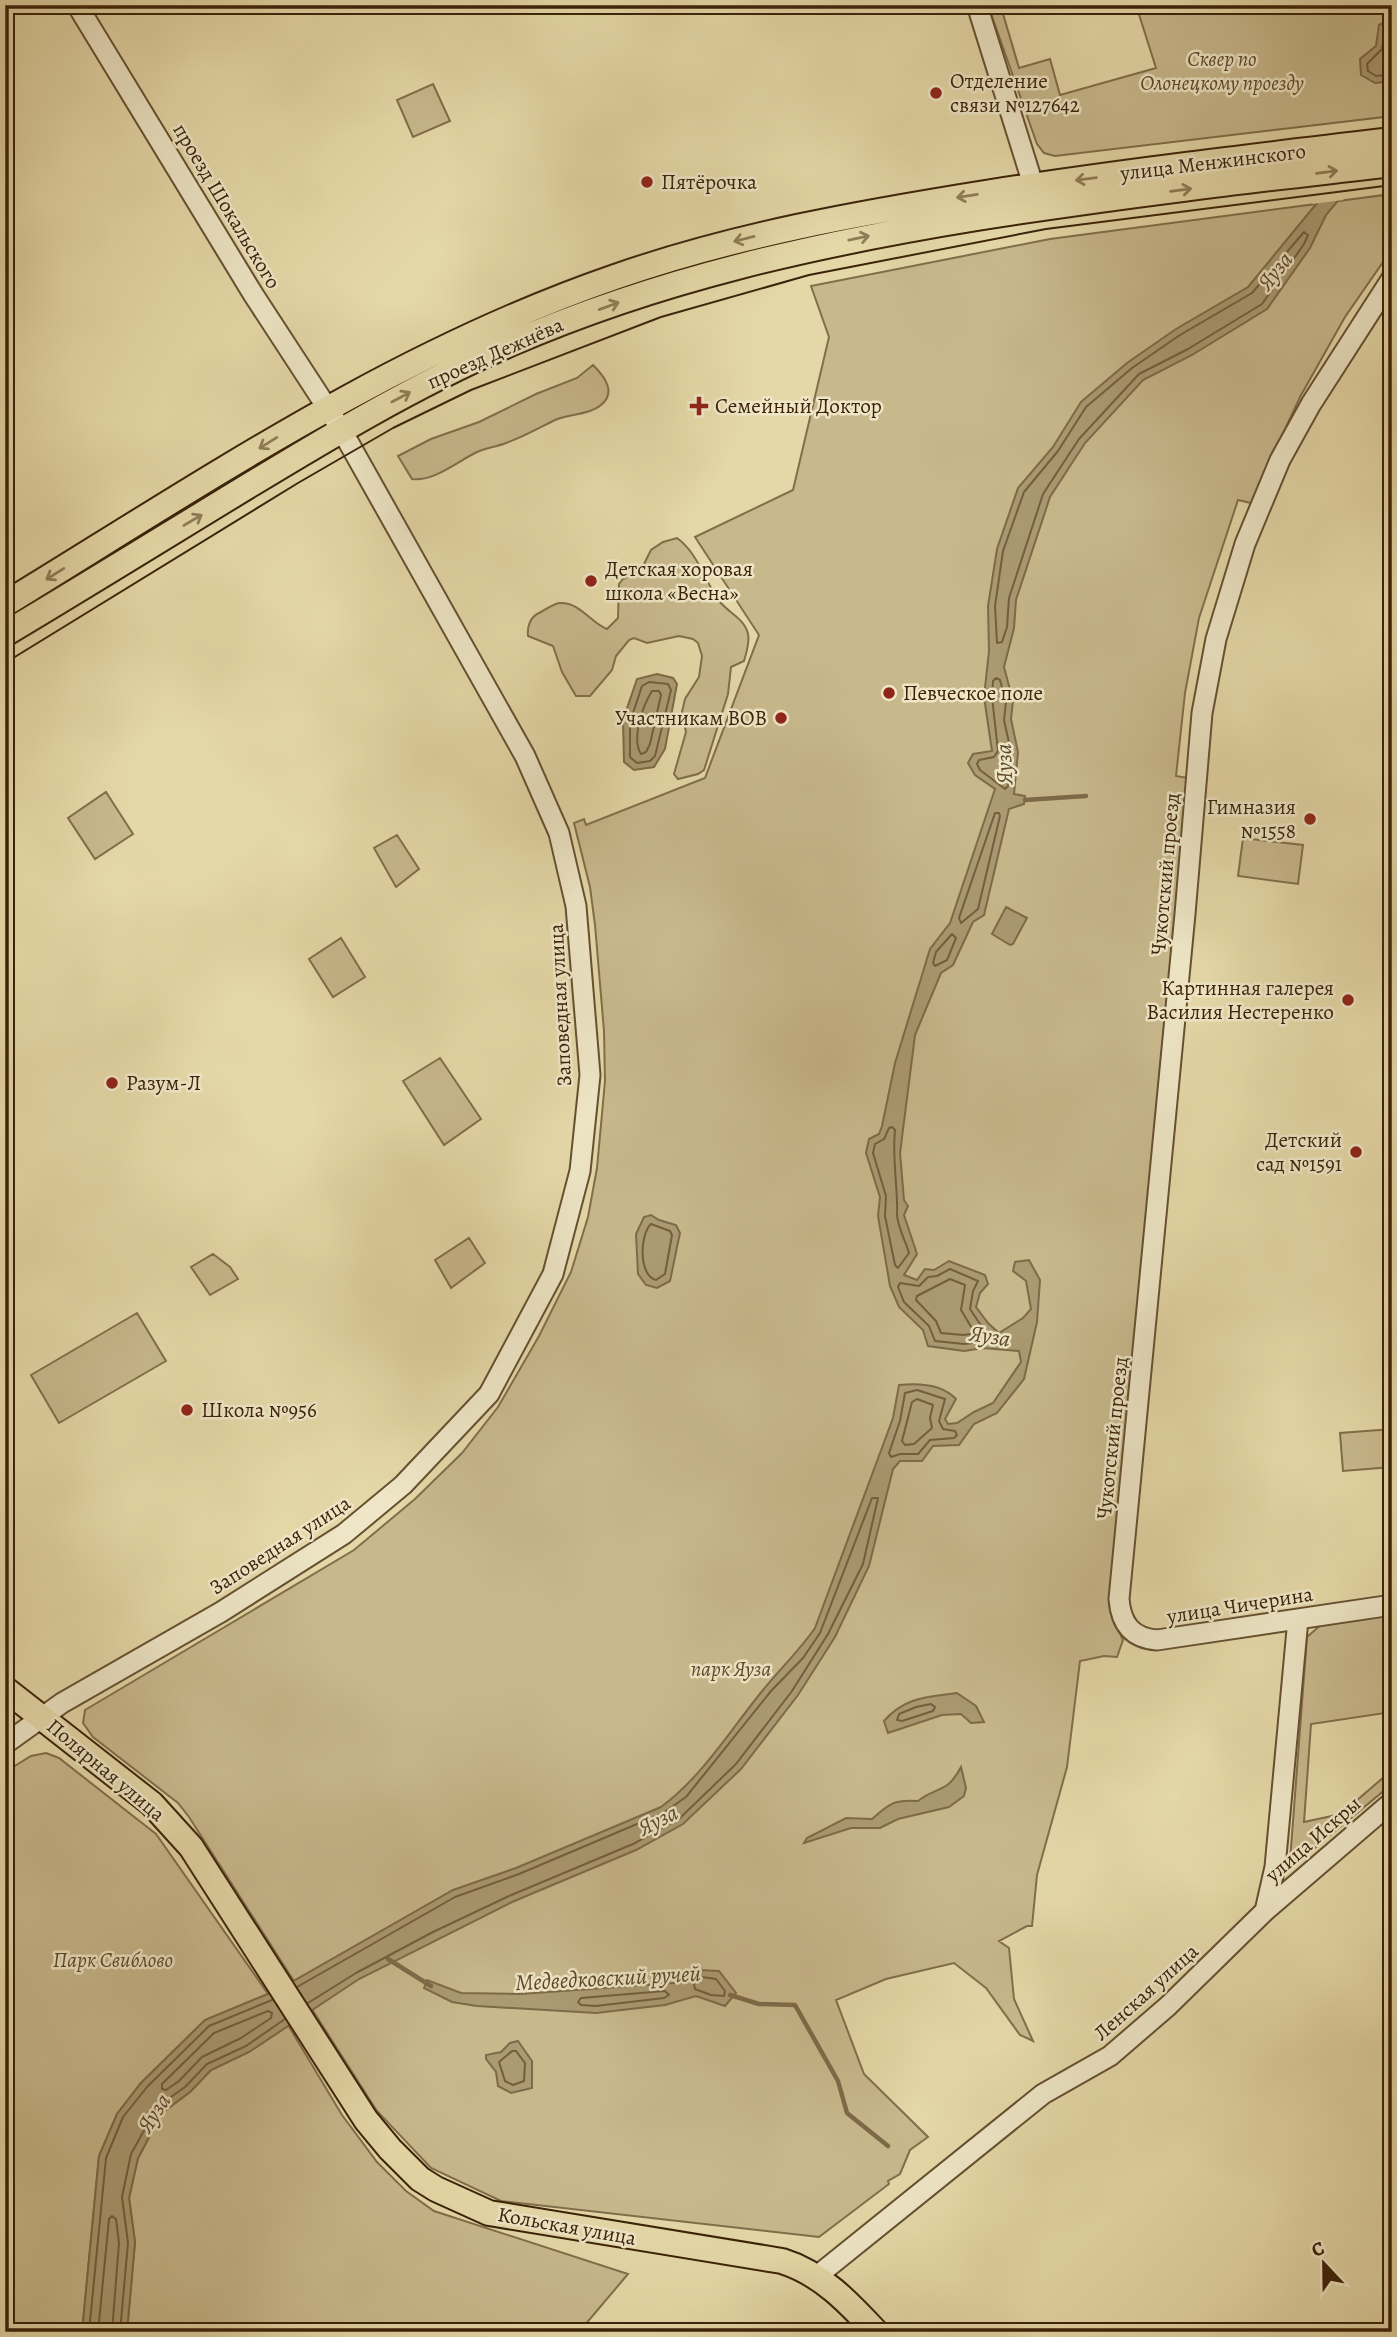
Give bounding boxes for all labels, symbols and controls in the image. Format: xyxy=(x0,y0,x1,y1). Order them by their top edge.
park label: Сквер по Олонецкому проезду xyxy=(1140,45,1304,97)
place label: Отделение связи №127642 xyxy=(950,67,1080,119)
marker: Отделение связи №127642 xyxy=(928,85,944,101)
street label: проезд Шокальского xyxy=(166,118,288,294)
street label: улица Менжинского xyxy=(1118,137,1307,187)
one-way arrow xyxy=(1315,165,1338,178)
place label: Пятёрочка xyxy=(661,168,757,196)
one-way arrow xyxy=(1076,172,1098,185)
marker: Пятёрочка xyxy=(639,174,655,190)
one-way arrow xyxy=(1169,183,1191,196)
one-way arrow xyxy=(956,190,979,203)
one-way arrow xyxy=(847,231,870,245)
one-way arrow xyxy=(733,233,756,246)
water label: Яуза xyxy=(1249,245,1300,297)
one-way arrow xyxy=(597,298,619,311)
street label: проезд Дежнёва xyxy=(422,310,568,396)
one-way arrow xyxy=(390,389,410,403)
place label: Семейный Доктор xyxy=(715,392,882,420)
marker: Семейный Доктор xyxy=(689,396,709,416)
one-way arrow xyxy=(258,436,278,450)
one-way arrow xyxy=(183,512,203,526)
place label: Детская хоровая школа «Весна» xyxy=(605,555,753,607)
one-way arrow xyxy=(45,567,65,581)
marker: Детская хоровая школа «Весна» xyxy=(583,573,599,589)
place label: Певческое поле xyxy=(903,679,1043,707)
marker: Певческое поле xyxy=(881,685,897,701)
place label: Участникам ВОВ xyxy=(615,704,767,732)
marker: Участникам ВОВ xyxy=(773,710,789,726)
water label: Яуза xyxy=(988,743,1020,786)
street label: Чукотский проезд xyxy=(1144,792,1186,956)
place label: Гимназия №1558 xyxy=(1207,793,1296,845)
marker: Гимназия №1558 xyxy=(1302,811,1318,827)
street label: Заповедная улица xyxy=(542,923,578,1087)
place label: Картинная галерея Василия Нестеренко xyxy=(1146,974,1334,1026)
marker: Картинная галерея Василия Нестеренко xyxy=(1340,992,1356,1008)
place label: Разум-Л xyxy=(126,1069,201,1097)
marker: Разум-Л xyxy=(104,1075,120,1091)
place label: Детский сад №1591 xyxy=(1256,1126,1342,1178)
marker: Детский сад №1591 xyxy=(1348,1144,1364,1160)
water label: Яуза xyxy=(966,1317,1013,1355)
street label: Чукотский проезд xyxy=(1090,1355,1134,1521)
place label: Школа №956 xyxy=(201,1396,317,1424)
marker: Школа №956 xyxy=(179,1402,195,1418)
street label: Заповедная улица xyxy=(204,1489,356,1601)
street label: улица Чичерина xyxy=(1164,1580,1315,1631)
park label: парк Яуза xyxy=(691,1655,771,1683)
street label: Полярная улица xyxy=(41,1712,171,1828)
street label: улица Искры xyxy=(1258,1790,1367,1889)
water label: Яуза xyxy=(632,1797,684,1844)
street label: Ленская улица xyxy=(1088,1937,1205,2047)
park label: Парк Свиблово xyxy=(53,1946,173,1974)
water label: Медведковский ручей xyxy=(514,1958,702,1998)
water label: Яуза xyxy=(129,2087,178,2140)
street label: Кольская улица xyxy=(496,2200,639,2252)
north arrow xyxy=(1288,2228,1358,2298)
text: С xyxy=(1308,2235,1328,2263)

